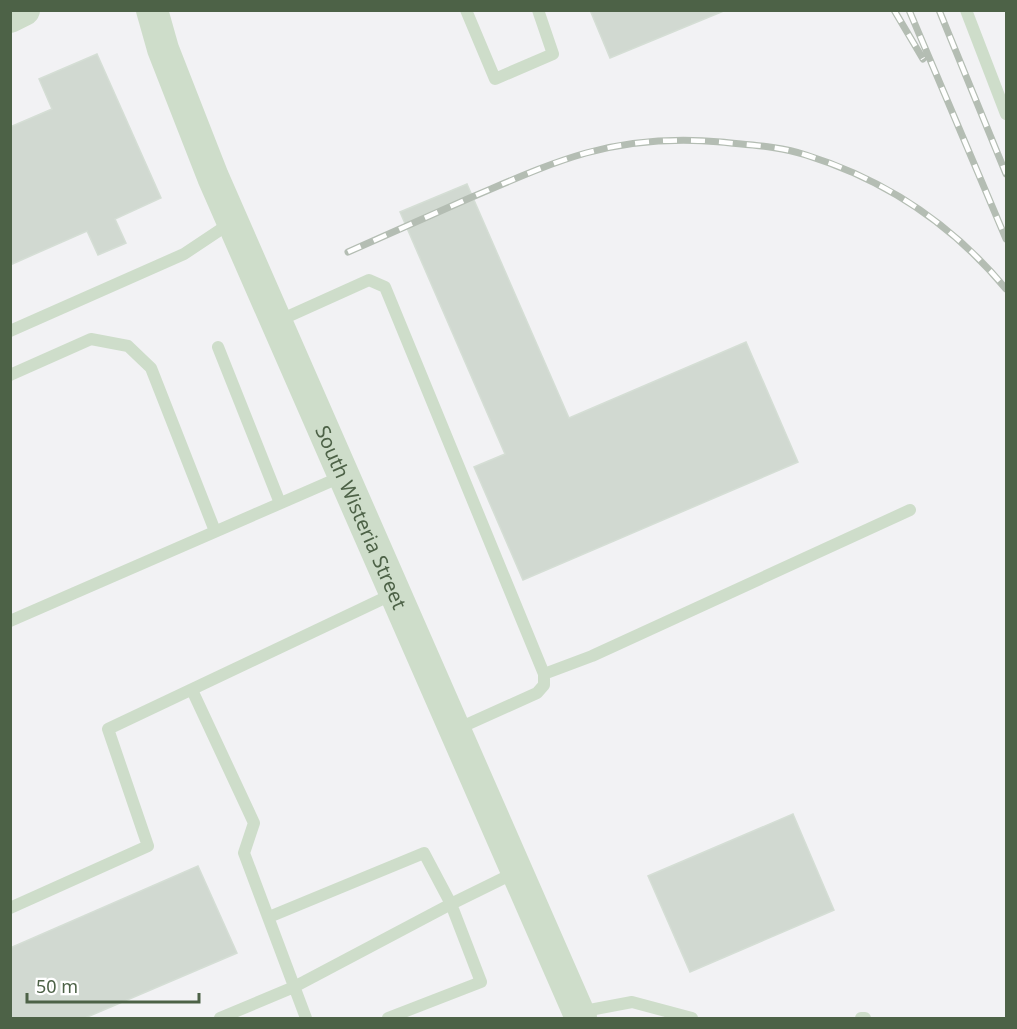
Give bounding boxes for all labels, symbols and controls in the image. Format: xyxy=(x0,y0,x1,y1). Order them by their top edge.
street label: South Wisteria Street xyxy=(310,421,414,613)
scale bar xyxy=(27,966,200,1004)
text: 50 m xyxy=(36,974,78,998)

